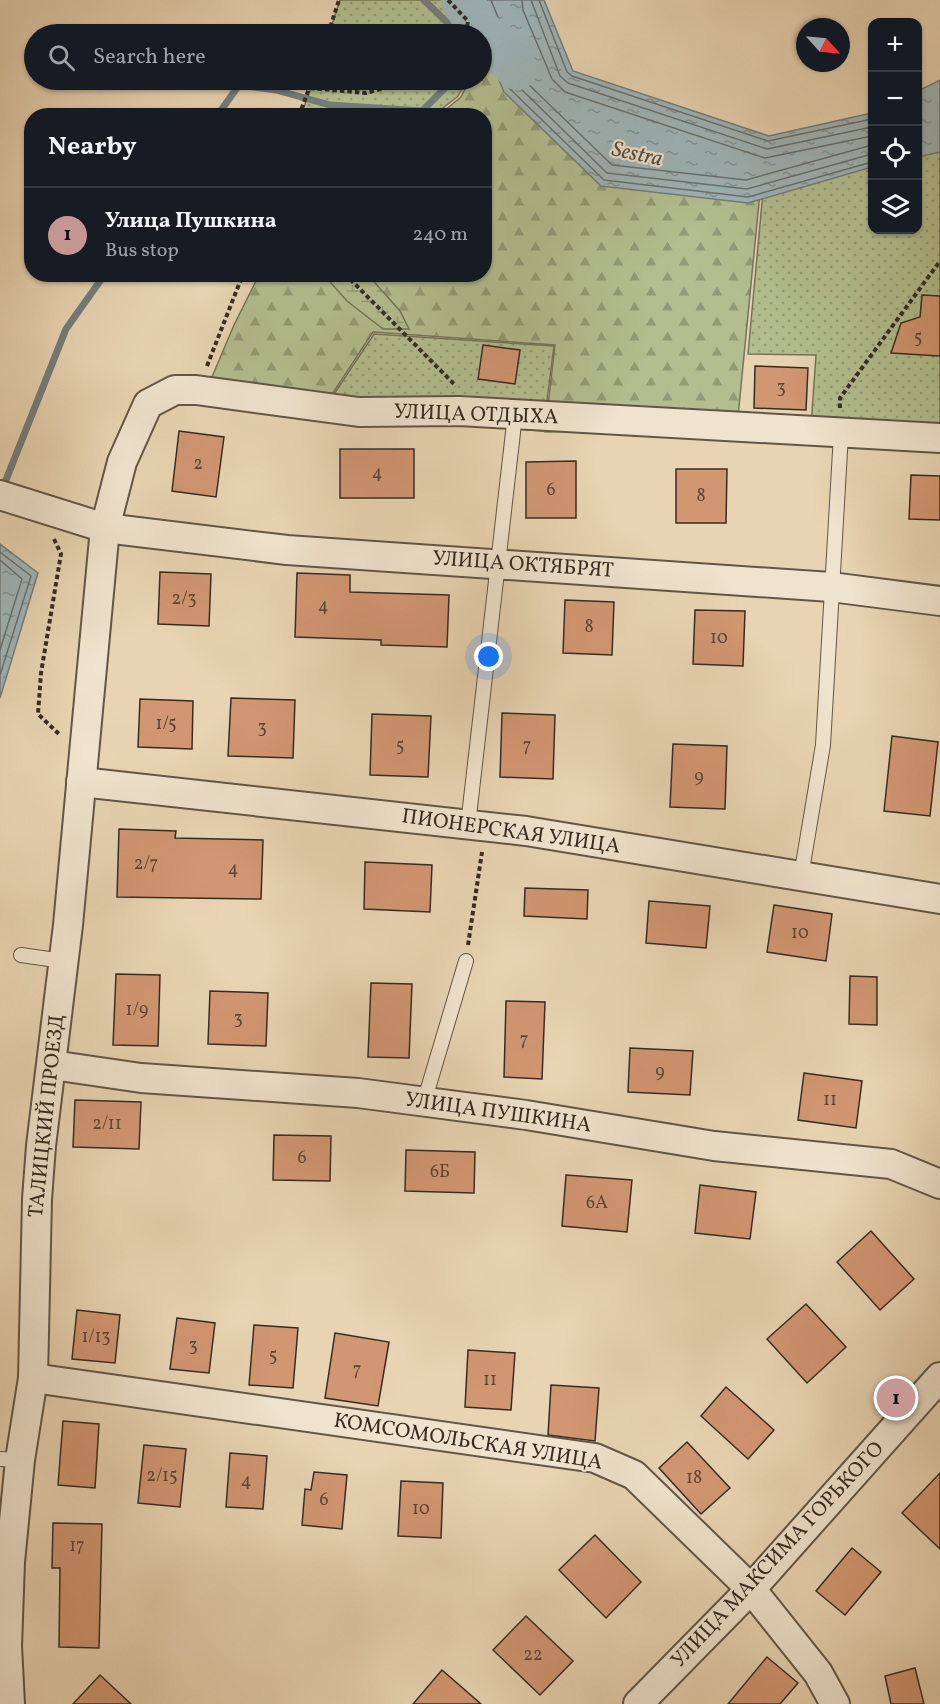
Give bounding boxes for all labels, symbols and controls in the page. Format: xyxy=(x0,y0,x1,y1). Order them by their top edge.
north arrow xyxy=(796,18,850,72)
map controls xyxy=(868,18,922,234)
button: + xyxy=(868,18,922,72)
search box xyxy=(24,24,492,90)
icon: search xyxy=(45,41,78,74)
text: Search here xyxy=(93,42,206,73)
button: − xyxy=(868,72,922,126)
button: locate xyxy=(868,126,922,180)
text: Nearby xyxy=(48,129,137,165)
water label: Sestra xyxy=(609,135,665,175)
button: layers xyxy=(868,180,922,234)
text: Улица Пушкина xyxy=(105,206,277,237)
text: 1 xyxy=(63,221,72,249)
text: 240 m xyxy=(413,221,468,249)
text: Bus stop xyxy=(105,237,179,265)
house number: 5 xyxy=(914,326,922,351)
house number: 3 xyxy=(776,376,786,401)
street label: УЛИЦА ОТДЫХА xyxy=(393,398,559,432)
house number: 2 xyxy=(193,452,203,477)
house number: 4 xyxy=(372,461,382,486)
house number: 6 xyxy=(546,478,556,503)
house number: 8 xyxy=(696,484,706,509)
street label: УЛИЦА ОКТЯБРЯТ xyxy=(431,544,615,586)
house number: 2/3 xyxy=(172,587,196,612)
house number: 4 xyxy=(318,594,328,619)
house number: 8 xyxy=(584,615,594,640)
house number: 10 xyxy=(710,626,728,651)
your location xyxy=(474,642,503,671)
house number: 1/5 xyxy=(155,712,177,737)
house number: 3 xyxy=(257,716,267,741)
house number: 5 xyxy=(396,734,404,759)
house number: 7 xyxy=(523,734,531,759)
house number: 9 xyxy=(694,765,704,790)
street label: ПИОНЕРСКАЯ УЛИЦА xyxy=(400,802,622,862)
house number: 2/7 xyxy=(134,852,158,877)
house number: 4 xyxy=(228,857,238,882)
house number: 10 xyxy=(791,921,809,946)
house number: 1/9 xyxy=(126,998,148,1023)
house number: 3 xyxy=(233,1007,243,1032)
street label: ТАЛИЦКИЙ ПРОЕЗД xyxy=(22,1013,72,1219)
house number: 7 xyxy=(520,1028,528,1053)
house number: 9 xyxy=(655,1060,665,1085)
street label: УЛИЦА ПУШКИНА xyxy=(403,1086,593,1140)
house number: 11 xyxy=(823,1088,837,1113)
house number: 2/11 xyxy=(92,1112,122,1137)
house number: 6 xyxy=(297,1146,307,1171)
house number: 6Б xyxy=(430,1160,450,1185)
house number: 6А xyxy=(586,1191,608,1216)
house number: 1/13 xyxy=(81,1325,111,1350)
house number: 3 xyxy=(188,1334,198,1359)
house number: 5 xyxy=(269,1344,277,1369)
house number: 7 xyxy=(353,1358,361,1383)
house number: 11 xyxy=(483,1368,497,1393)
pin: 1 xyxy=(876,1376,916,1420)
street label: КОМСОМОЛЬСКАЯ УЛИЦА xyxy=(331,1406,605,1478)
street label: УЛИЦА МАКСИМА ГОРЬКОГО xyxy=(665,1435,891,1675)
house number: 2/15 xyxy=(146,1464,178,1489)
house number: 18 xyxy=(686,1466,702,1491)
house number: 4 xyxy=(241,1469,251,1494)
house number: 6 xyxy=(319,1488,329,1513)
house number: 10 xyxy=(412,1497,430,1522)
house number: 17 xyxy=(69,1534,85,1559)
house number: 22 xyxy=(523,1643,543,1668)

